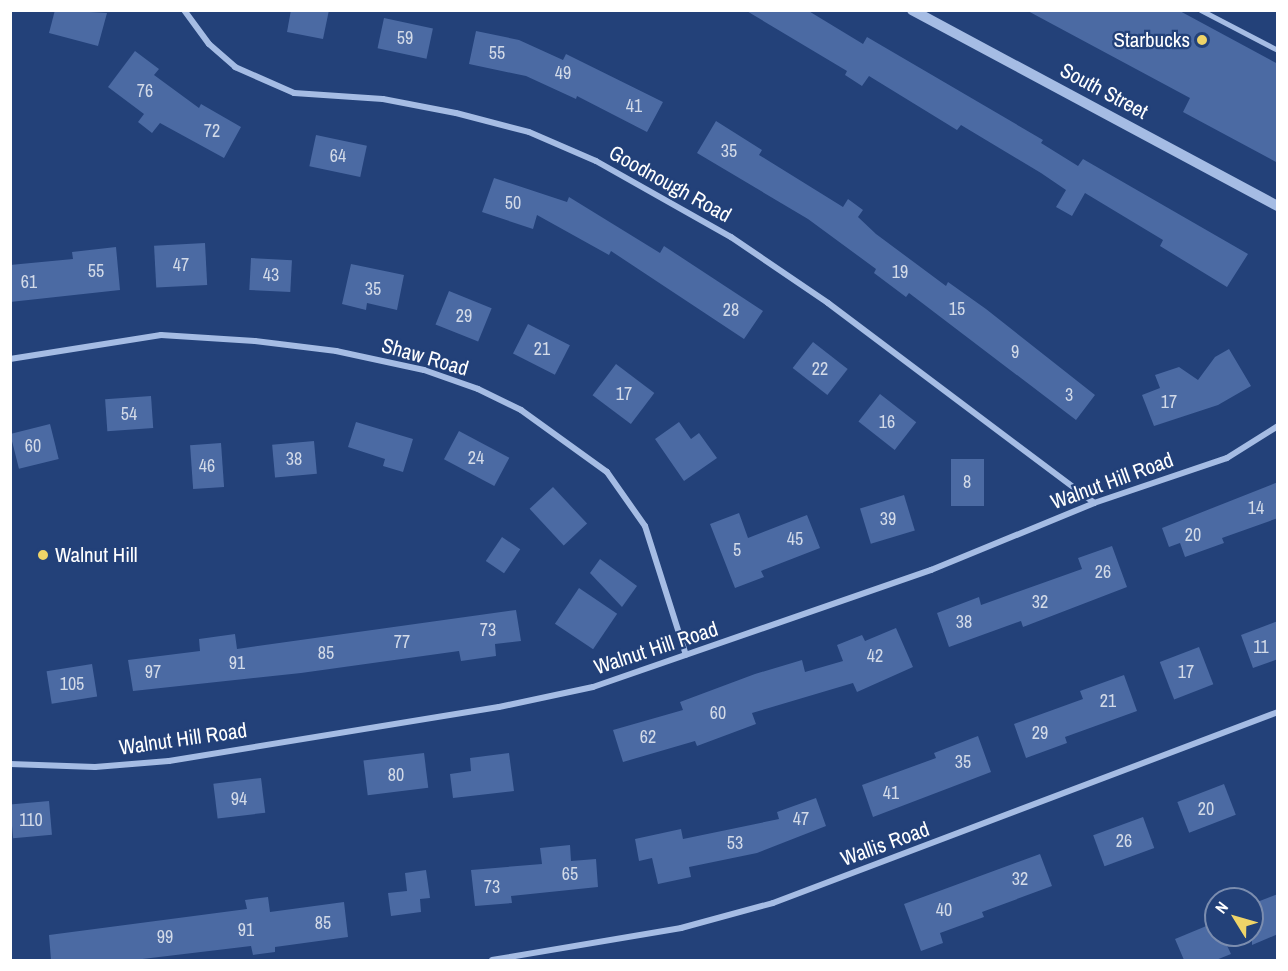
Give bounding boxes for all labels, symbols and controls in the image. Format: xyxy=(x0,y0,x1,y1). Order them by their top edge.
house number: 59 xyxy=(397,27,413,49)
place label: Starbucks xyxy=(1113,27,1190,53)
marker: Starbucks xyxy=(1195,33,1209,47)
house number: 55 xyxy=(489,42,505,64)
street label: South Street xyxy=(1056,57,1152,125)
house number: 49 xyxy=(555,62,571,84)
house number: 76 xyxy=(137,80,153,102)
house number: 41 xyxy=(626,95,642,117)
house number: 72 xyxy=(204,120,220,142)
street label: Goodnough Road xyxy=(604,140,736,228)
house number: 35 xyxy=(721,140,737,162)
house number: 64 xyxy=(330,145,346,167)
house number: 50 xyxy=(505,192,521,214)
house number: 47 xyxy=(173,254,189,276)
house number: 55 xyxy=(88,260,104,282)
house number: 19 xyxy=(892,261,908,283)
house number: 43 xyxy=(263,264,279,286)
house number: 61 xyxy=(21,271,37,293)
house number: 35 xyxy=(365,278,381,300)
house number: 15 xyxy=(949,298,965,320)
house number: 28 xyxy=(723,299,739,321)
house number: 29 xyxy=(456,305,472,327)
street label: Shaw Road xyxy=(379,333,471,381)
house number: 21 xyxy=(534,338,550,360)
house number: 9 xyxy=(1011,341,1019,363)
house number: 22 xyxy=(812,358,828,380)
house number: 17 xyxy=(616,383,632,405)
house number: 3 xyxy=(1065,384,1073,406)
house number: 17 xyxy=(1161,391,1177,413)
house number: 54 xyxy=(121,403,137,425)
house number: 16 xyxy=(879,411,895,433)
house number: 60 xyxy=(25,435,41,457)
house number: 24 xyxy=(468,447,484,469)
street label: Walnut Hill Road xyxy=(1047,447,1177,515)
house number: 38 xyxy=(286,448,302,470)
house number: 46 xyxy=(199,455,215,477)
house number: 8 xyxy=(963,471,971,493)
house number: 14 xyxy=(1248,497,1264,519)
house number: 39 xyxy=(880,508,896,530)
house number: 20 xyxy=(1185,524,1201,546)
house number: 45 xyxy=(787,528,803,550)
house number: 5 xyxy=(733,539,741,561)
place label: Walnut Hill xyxy=(55,542,138,568)
marker: Walnut Hill xyxy=(36,548,50,562)
house number: 26 xyxy=(1095,561,1111,583)
house number: 32 xyxy=(1032,591,1048,613)
house number: 38 xyxy=(956,611,972,633)
street label: Walnut Hill Road xyxy=(591,616,721,680)
house number: 73 xyxy=(480,619,496,641)
house number: 77 xyxy=(394,631,410,653)
house number: 11 xyxy=(1253,636,1269,658)
house number: 85 xyxy=(318,642,334,664)
house number: 42 xyxy=(867,645,883,667)
house number: 91 xyxy=(229,652,245,674)
house number: 97 xyxy=(145,661,161,683)
house number: 17 xyxy=(1178,661,1194,683)
house number: 105 xyxy=(60,673,84,695)
house number: 21 xyxy=(1100,690,1116,712)
house number: 60 xyxy=(710,702,726,724)
street label: Walnut Hill Road xyxy=(118,718,248,760)
house number: 29 xyxy=(1032,722,1048,744)
house number: 62 xyxy=(640,726,656,748)
house number: 35 xyxy=(955,751,971,773)
house number: 80 xyxy=(388,764,404,786)
house number: 41 xyxy=(883,782,899,804)
house number: 94 xyxy=(231,788,247,810)
house number: 20 xyxy=(1198,798,1214,820)
house number: 47 xyxy=(793,808,809,830)
house number: 110 xyxy=(19,809,43,831)
street label: Wallis Road xyxy=(837,816,933,872)
house number: 26 xyxy=(1116,830,1132,852)
house number: 53 xyxy=(727,832,743,854)
house number: 65 xyxy=(562,863,578,885)
house number: 32 xyxy=(1012,868,1028,890)
house number: 73 xyxy=(484,876,500,898)
north arrow xyxy=(1204,887,1264,947)
text: N xyxy=(1210,897,1233,918)
house number: 40 xyxy=(936,899,952,921)
house number: 85 xyxy=(315,912,331,934)
house number: 91 xyxy=(238,919,254,941)
house number: 99 xyxy=(157,926,173,948)

